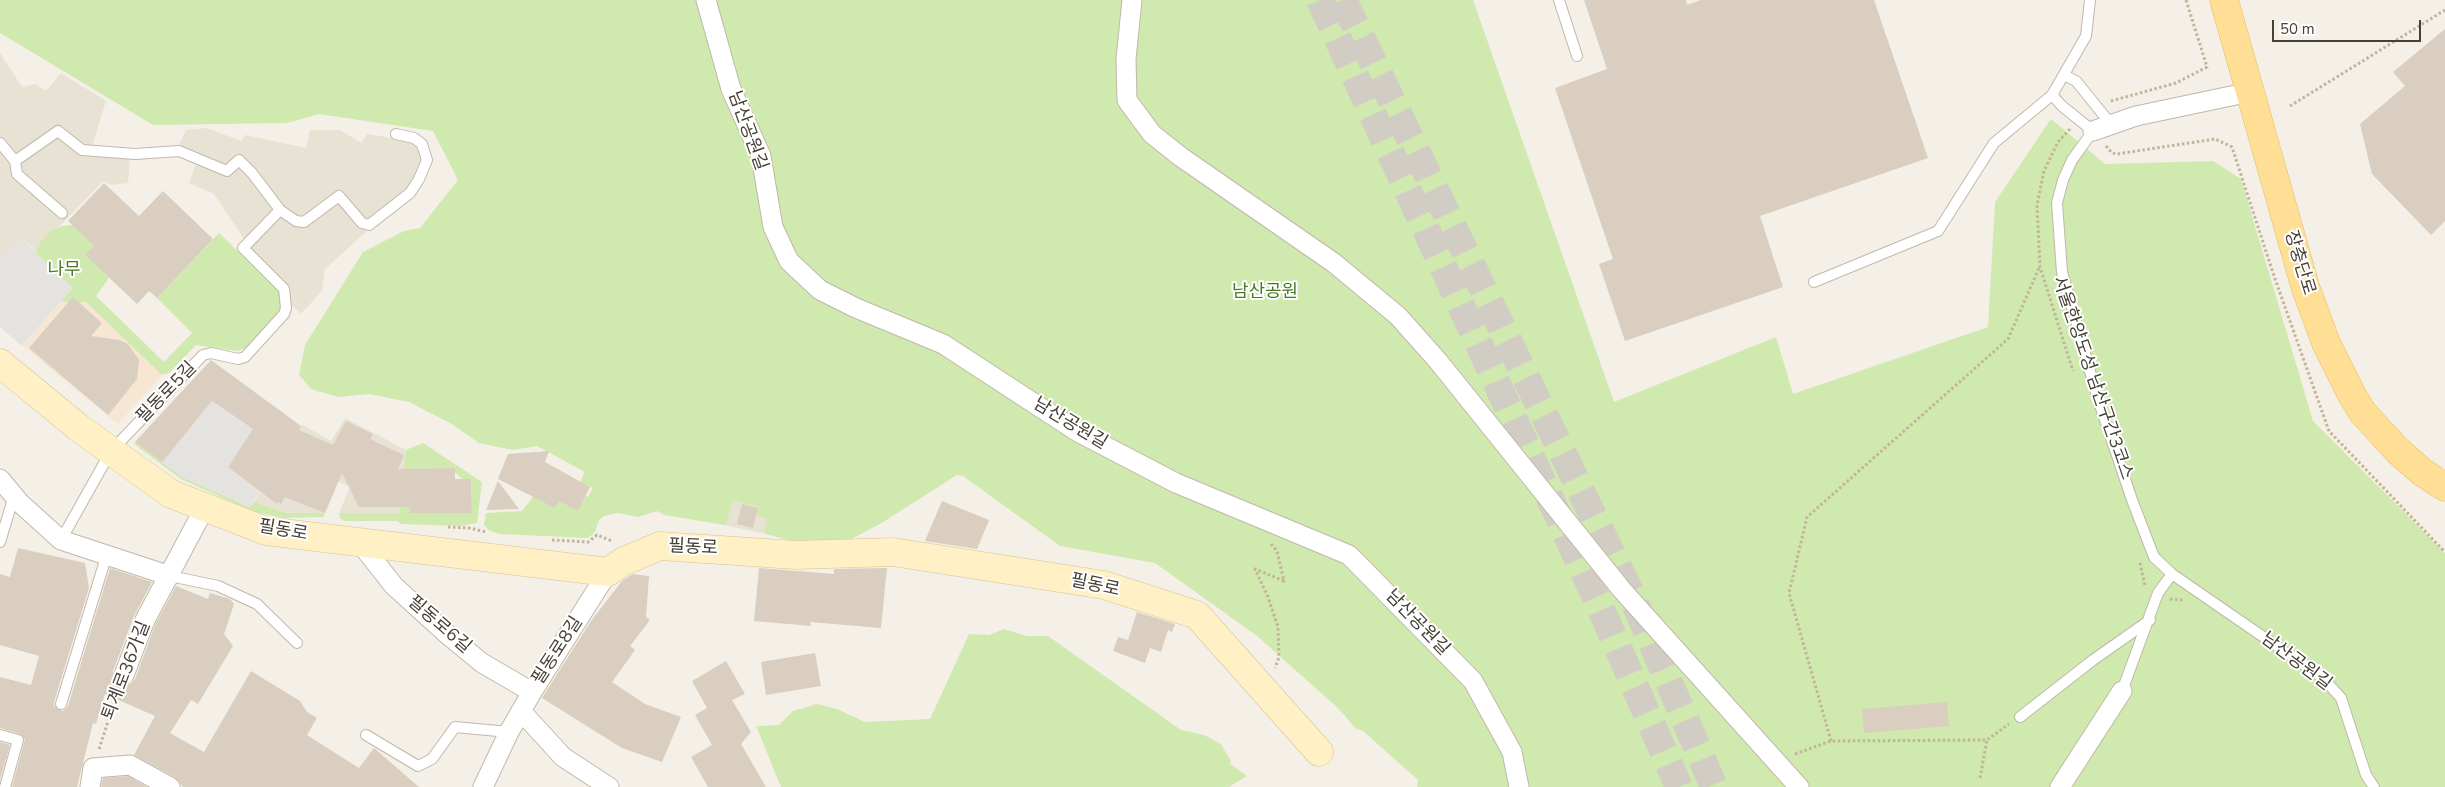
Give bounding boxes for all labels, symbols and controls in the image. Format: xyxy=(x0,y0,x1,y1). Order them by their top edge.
scale bar xyxy=(2275,10,2424,42)
text: 50 m xyxy=(2280,19,2315,39)
street label: 남산공원길 xyxy=(723,88,771,174)
street label: 장충단로 xyxy=(2279,228,2319,298)
park label: 나무 xyxy=(47,260,81,282)
street label: 서울한양도성 남산구간3코스 xyxy=(2047,273,2137,483)
park label: 남산공원 xyxy=(1232,282,1298,304)
street label: 필동로5길 xyxy=(132,358,202,428)
street label: 남산공원길 xyxy=(1029,393,1111,455)
street label: 필동로 xyxy=(257,516,309,546)
street label: 필동로 xyxy=(668,536,718,560)
street label: 필동로 xyxy=(1068,570,1122,602)
street label: 남산공원길 xyxy=(1380,586,1454,660)
street label: 필동로6길 xyxy=(403,592,475,658)
street label: 필동로8길 xyxy=(528,613,588,689)
street label: 퇴계로36가길 xyxy=(98,618,156,724)
street label: 남산공원길 xyxy=(2256,628,2336,696)

